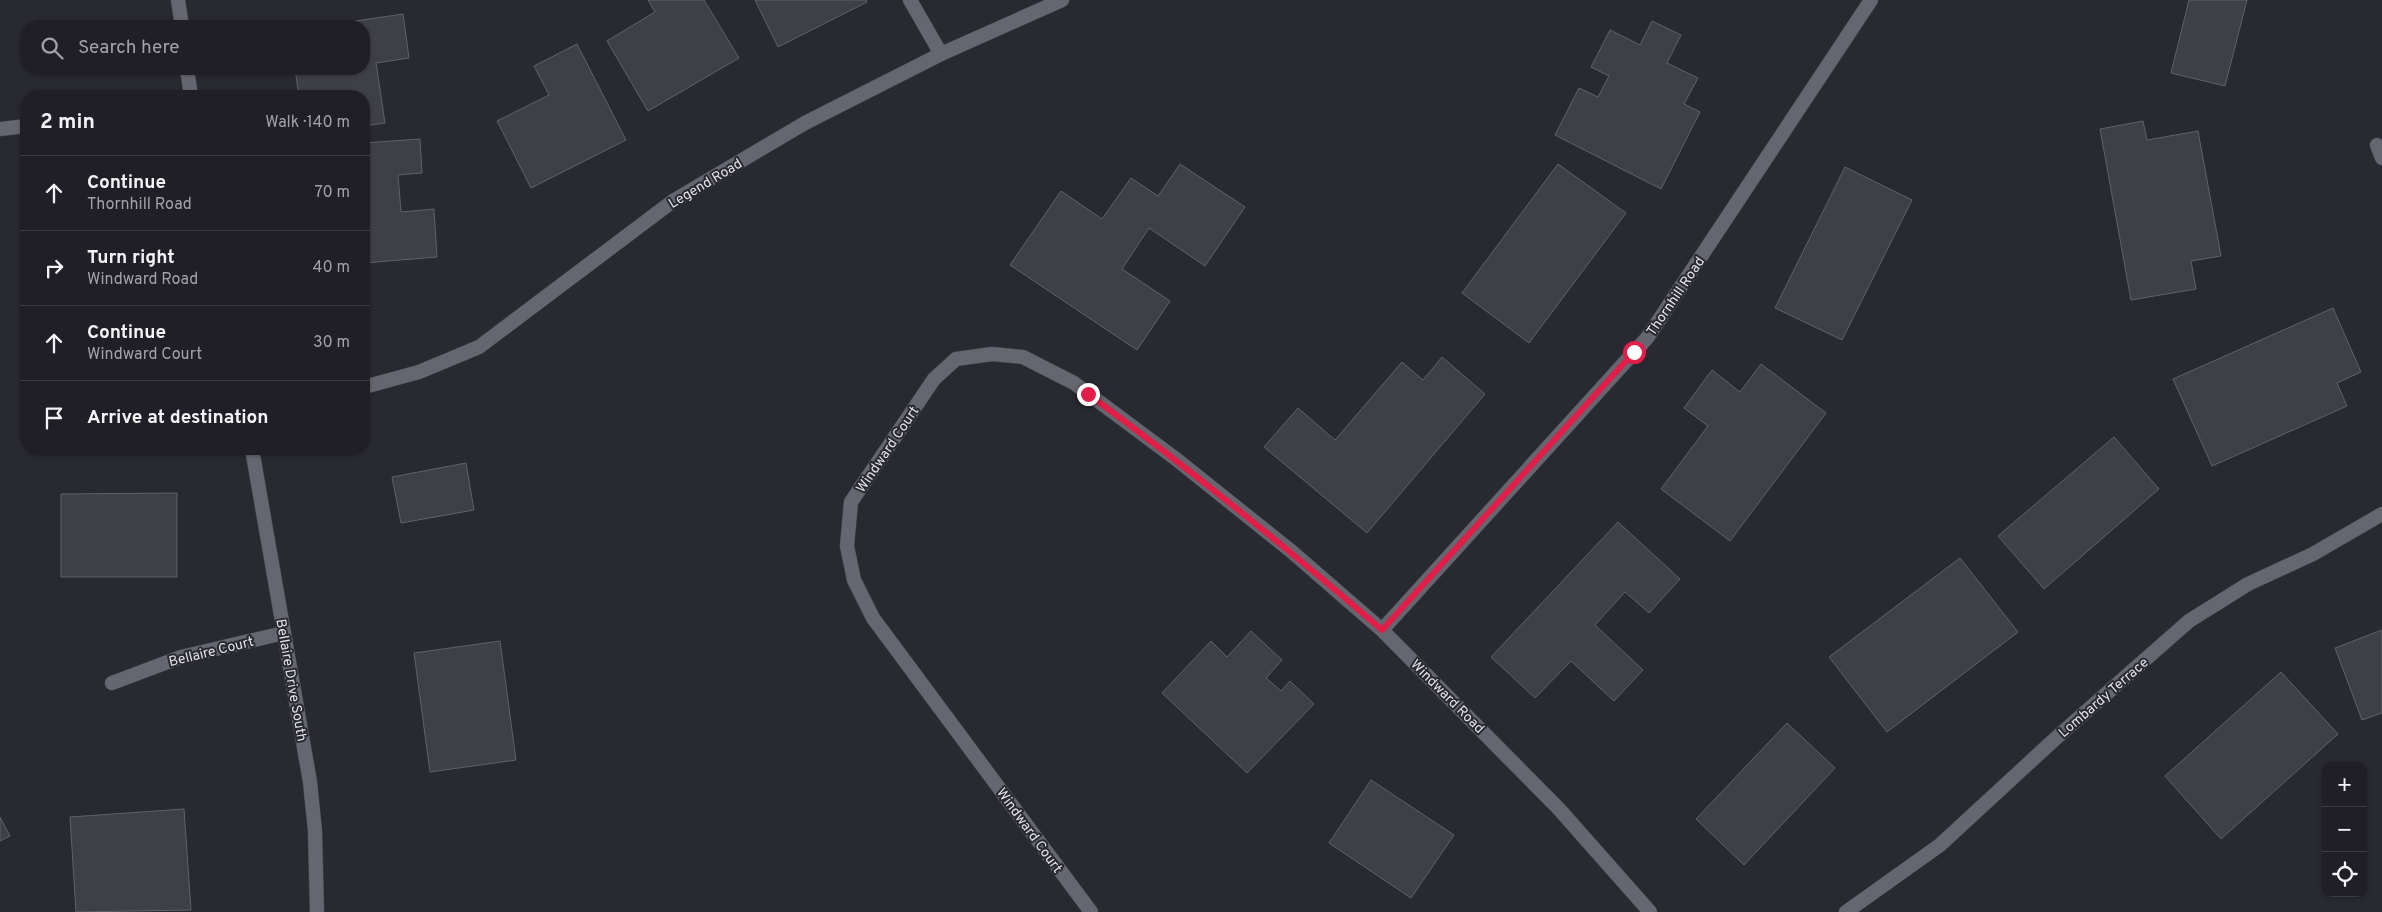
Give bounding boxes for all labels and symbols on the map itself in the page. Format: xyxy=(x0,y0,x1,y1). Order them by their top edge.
street label: Legend Road xyxy=(666,156,746,213)
street label: Thornhill Road xyxy=(1644,254,1709,340)
route start xyxy=(1623,341,1646,364)
route end xyxy=(1077,383,1100,406)
street label: Windward Court xyxy=(853,403,923,496)
street label: Bellaire Drive South xyxy=(271,618,310,743)
street label: Bellaire Court xyxy=(167,634,256,671)
street label: Lombardy Terrace xyxy=(2056,654,2152,742)
street label: Windward Road xyxy=(1407,657,1487,737)
street label: Windward Court xyxy=(992,785,1065,877)

